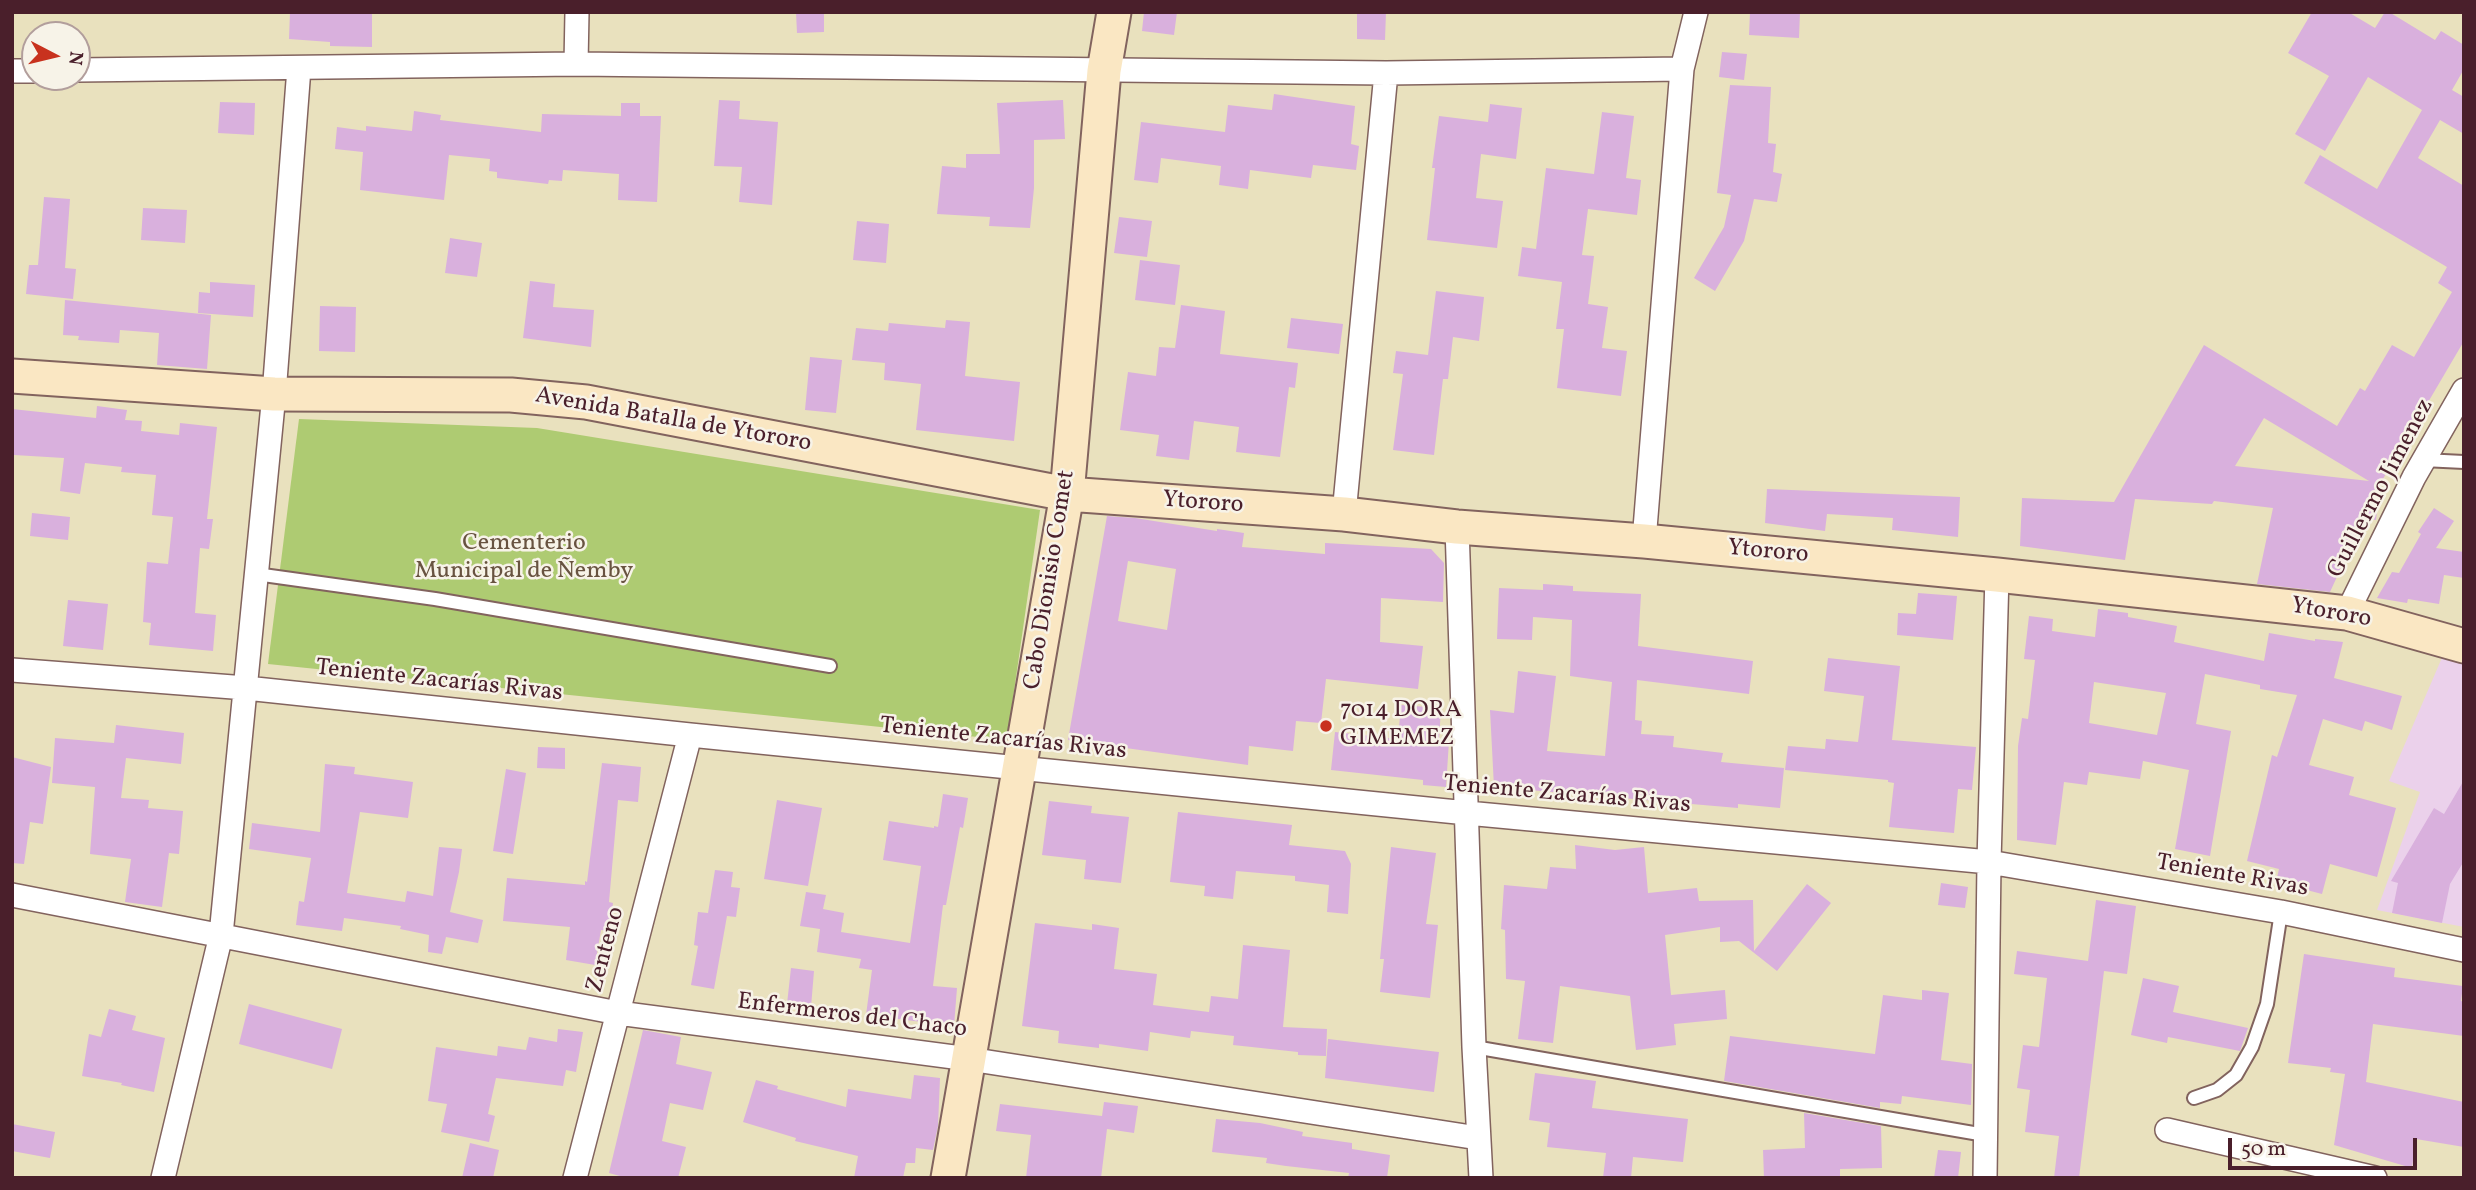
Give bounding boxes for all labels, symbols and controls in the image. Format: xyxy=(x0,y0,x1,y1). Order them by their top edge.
north arrow xyxy=(21,21,91,91)
text: N xyxy=(61,50,89,67)
street label: Avenida Batalla de Ytororo xyxy=(533,383,813,459)
street label: Guillermo Jimenez xyxy=(2323,395,2441,583)
street label: Cabo Dionisio Comet xyxy=(1019,468,1083,692)
street label: Ytororo xyxy=(1162,487,1244,521)
park label: Cementerio Municipal de Ñemby xyxy=(415,531,633,587)
street label: Ytororo xyxy=(1726,535,1810,571)
street label: Ytororo xyxy=(2289,593,2373,635)
street label: Teniente Zacarías Rivas xyxy=(314,655,564,709)
place label: 7014 DORA GIMEMEZ xyxy=(1340,698,1462,754)
street label: Teniente Zacarías Rivas xyxy=(878,713,1128,767)
marker: 7014 DORA GIMEMEZ xyxy=(1318,718,1334,734)
street label: Teniente Zacarías Rivas xyxy=(1442,771,1692,821)
street label: Teniente Rivas xyxy=(2154,849,2310,905)
street label: Zenteno xyxy=(582,904,632,996)
street label: Enfermeros del Chaco xyxy=(735,989,969,1045)
scale bar xyxy=(2231,1124,2420,1168)
text: 50 m xyxy=(2241,1135,2286,1164)

